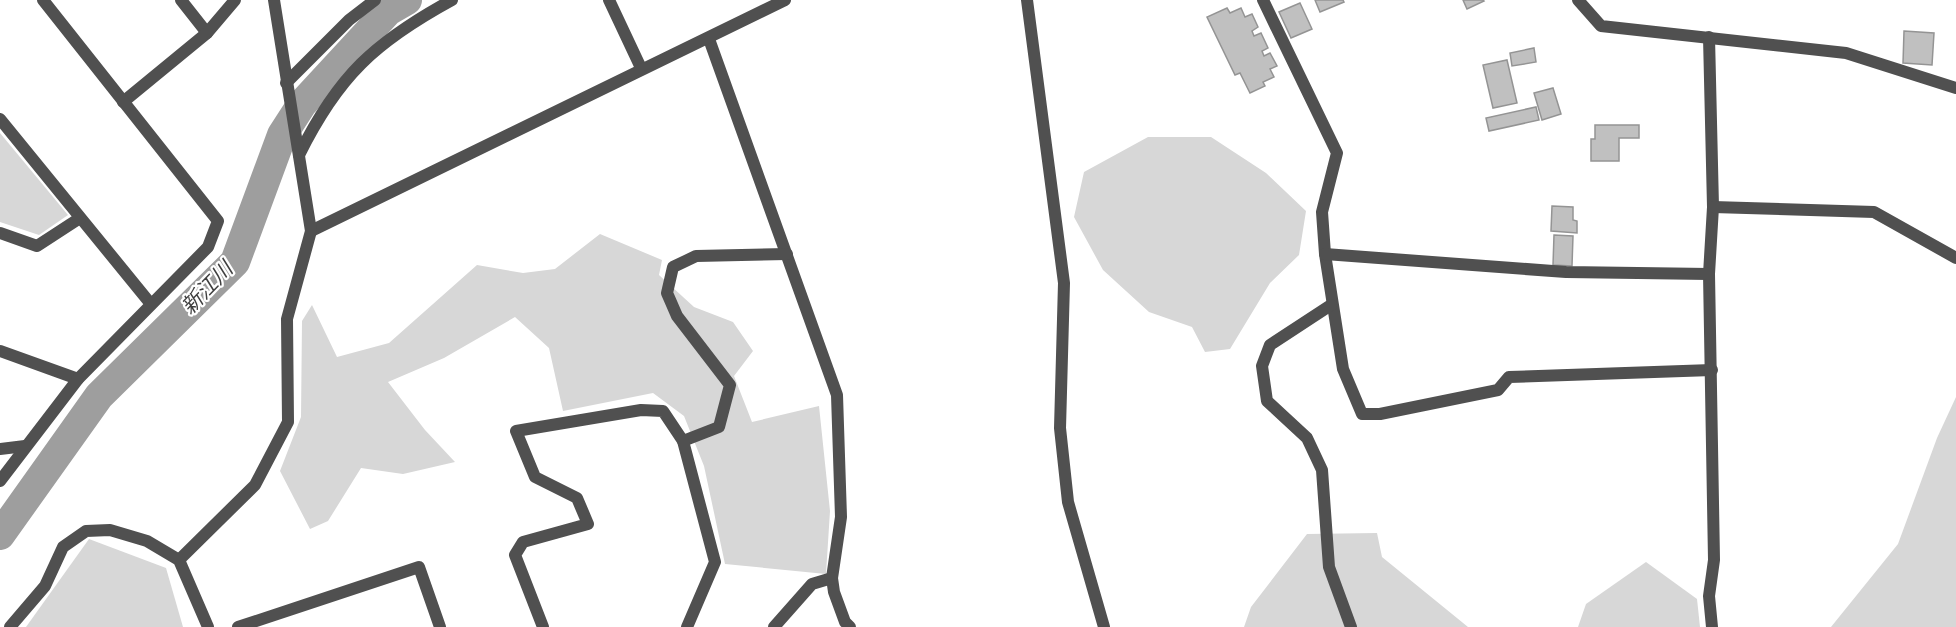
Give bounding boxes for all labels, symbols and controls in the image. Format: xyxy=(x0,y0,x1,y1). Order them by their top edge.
water label: 新江川 xyxy=(176,255,239,319)

